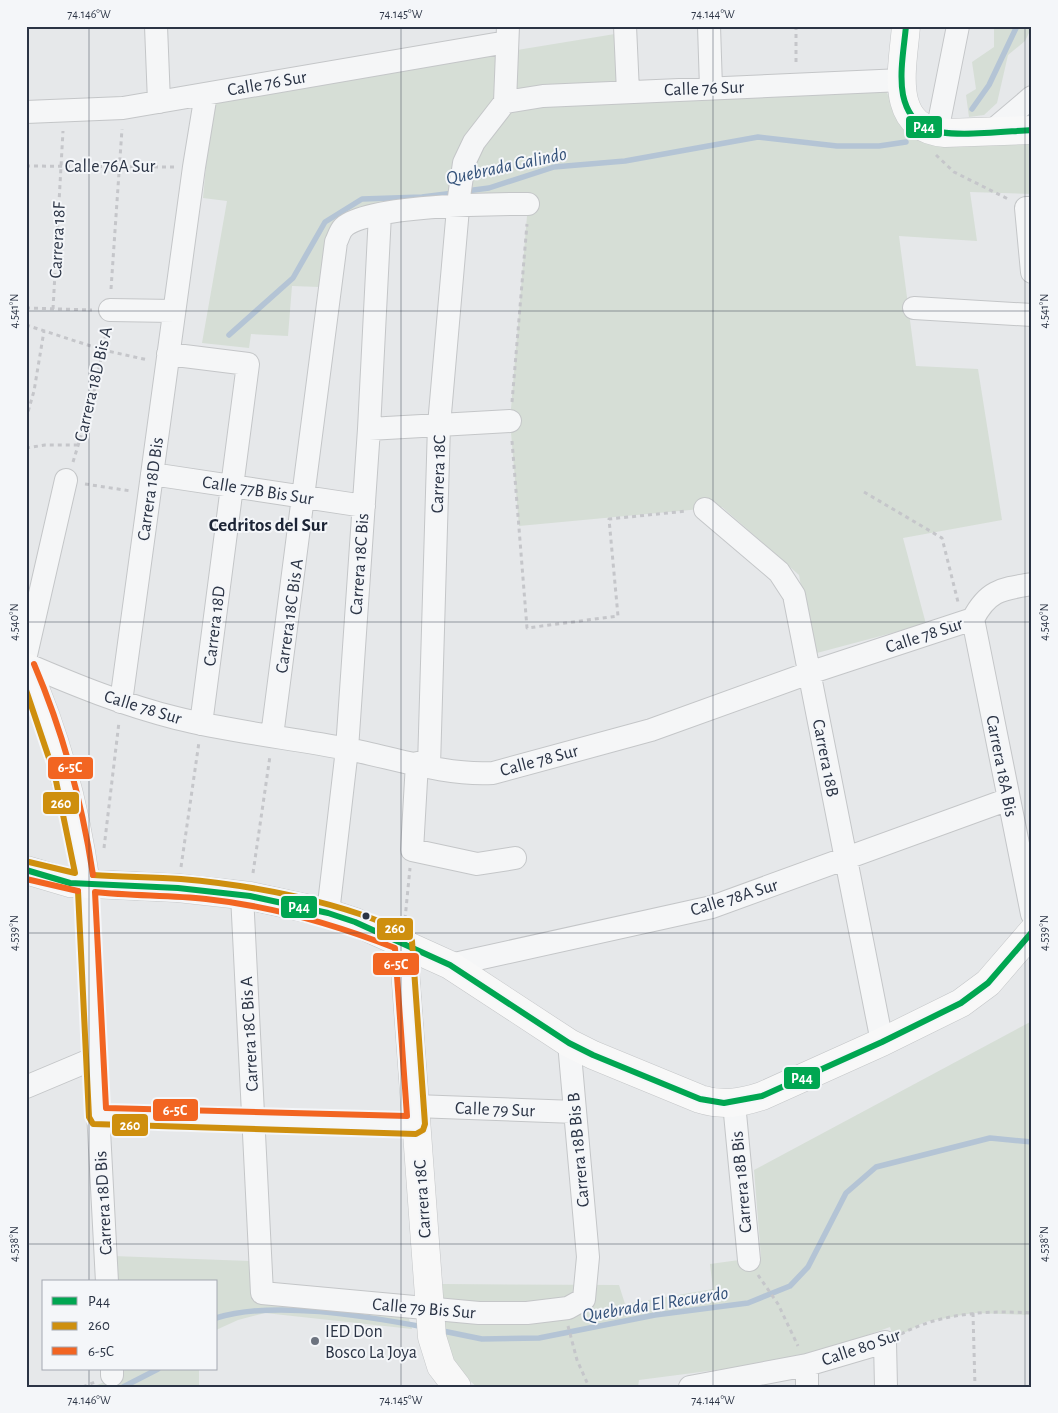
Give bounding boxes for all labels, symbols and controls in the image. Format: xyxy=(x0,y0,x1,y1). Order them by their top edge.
text: 74.146°W xyxy=(67,8,111,20)
text: 74.145°W xyxy=(380,8,423,20)
text: 74.144°W xyxy=(691,8,735,20)
street label: Calle 76 Sur xyxy=(226,68,308,100)
street label: Calle 76 Sur xyxy=(664,79,745,99)
line badge: P44 xyxy=(905,115,943,139)
text: P44 xyxy=(913,121,935,135)
water label: Quebrada Galindo xyxy=(444,144,569,189)
street label: Calle 76A Sur xyxy=(65,158,155,176)
street label: Carrera 18F xyxy=(47,201,69,279)
text: 4.541°N xyxy=(8,293,20,329)
text: 4.541°N xyxy=(1038,293,1050,329)
street label: Carrera 18D Bis A xyxy=(72,324,116,444)
street label: Carrera 18C xyxy=(429,435,449,514)
street label: Carrera 18D Bis xyxy=(135,436,167,542)
street label: Calle 77B Bis Sur xyxy=(201,473,315,509)
street label: Carrera 18C Bis xyxy=(347,513,373,616)
district label: Cedritos del Sur xyxy=(209,516,328,535)
street label: Carrera 18C Bis A xyxy=(273,557,307,675)
street label: Carrera 18D xyxy=(201,585,229,667)
text: 4.540°N xyxy=(8,603,20,641)
text: 4.540°N xyxy=(1038,603,1050,641)
street label: Calle 78 Sur xyxy=(883,615,965,657)
street label: Calle 78 Sur xyxy=(102,688,184,728)
street label: Carrera 18A Bis xyxy=(982,714,1020,819)
street label: Carrera 18B xyxy=(809,718,841,799)
street label: Calle 78 Sur xyxy=(498,742,580,780)
line badge: 6-5C xyxy=(47,756,94,780)
text: 6-5C xyxy=(58,761,83,775)
line badge: 260 xyxy=(42,791,80,815)
text: 260 xyxy=(51,797,71,811)
street label: Calle 78A Sur xyxy=(688,876,780,920)
line badge: P44 xyxy=(280,895,318,919)
text: P44 xyxy=(288,901,310,915)
unlabelled marker xyxy=(361,911,371,921)
text: 4.539°N xyxy=(8,915,20,951)
text: 4.539°N xyxy=(1038,915,1050,951)
line badge: 260 xyxy=(376,917,414,941)
text: 260 xyxy=(385,922,405,936)
line badge: 6-5C xyxy=(372,952,420,976)
text: 6-5C xyxy=(384,958,409,972)
street label: Carrera 18C Bis A xyxy=(238,975,262,1092)
line badge: P44 xyxy=(783,1066,821,1090)
text: P44 xyxy=(791,1072,813,1086)
street label: Carrera 18B Bis B xyxy=(565,1092,593,1208)
line badge: 6-5C xyxy=(152,1098,199,1122)
street label: Calle 79 Sur xyxy=(455,1100,535,1120)
text: 6-5C xyxy=(163,1104,188,1118)
line badge: 260 xyxy=(111,1113,149,1137)
text: 260 xyxy=(120,1119,140,1133)
street label: Carrera 18B Bis xyxy=(729,1130,755,1234)
street label: Carrera 18D Bis xyxy=(92,1150,116,1256)
street label: Carrera 18C xyxy=(411,1159,435,1239)
text: 4.538°N xyxy=(8,1226,20,1262)
text: 4.538°N xyxy=(1038,1226,1050,1262)
legend xyxy=(42,1280,218,1370)
water label: Quebrada El Recuerdo xyxy=(581,1284,730,1325)
text: P44 xyxy=(88,1294,110,1309)
street label: Calle 79 Bis Sur xyxy=(371,1296,477,1322)
text: 260 xyxy=(88,1318,110,1333)
place label: IED Don Bosco La Joya xyxy=(325,1323,417,1362)
street label: Calle 80 Sur xyxy=(820,1326,903,1370)
marker: IED Don Bosco La Joya xyxy=(309,1335,321,1347)
text: 6-5C xyxy=(88,1344,114,1359)
text: 74.146°W xyxy=(67,1394,111,1406)
text: 74.145°W xyxy=(380,1394,423,1406)
text: 74.144°W xyxy=(691,1394,735,1406)

